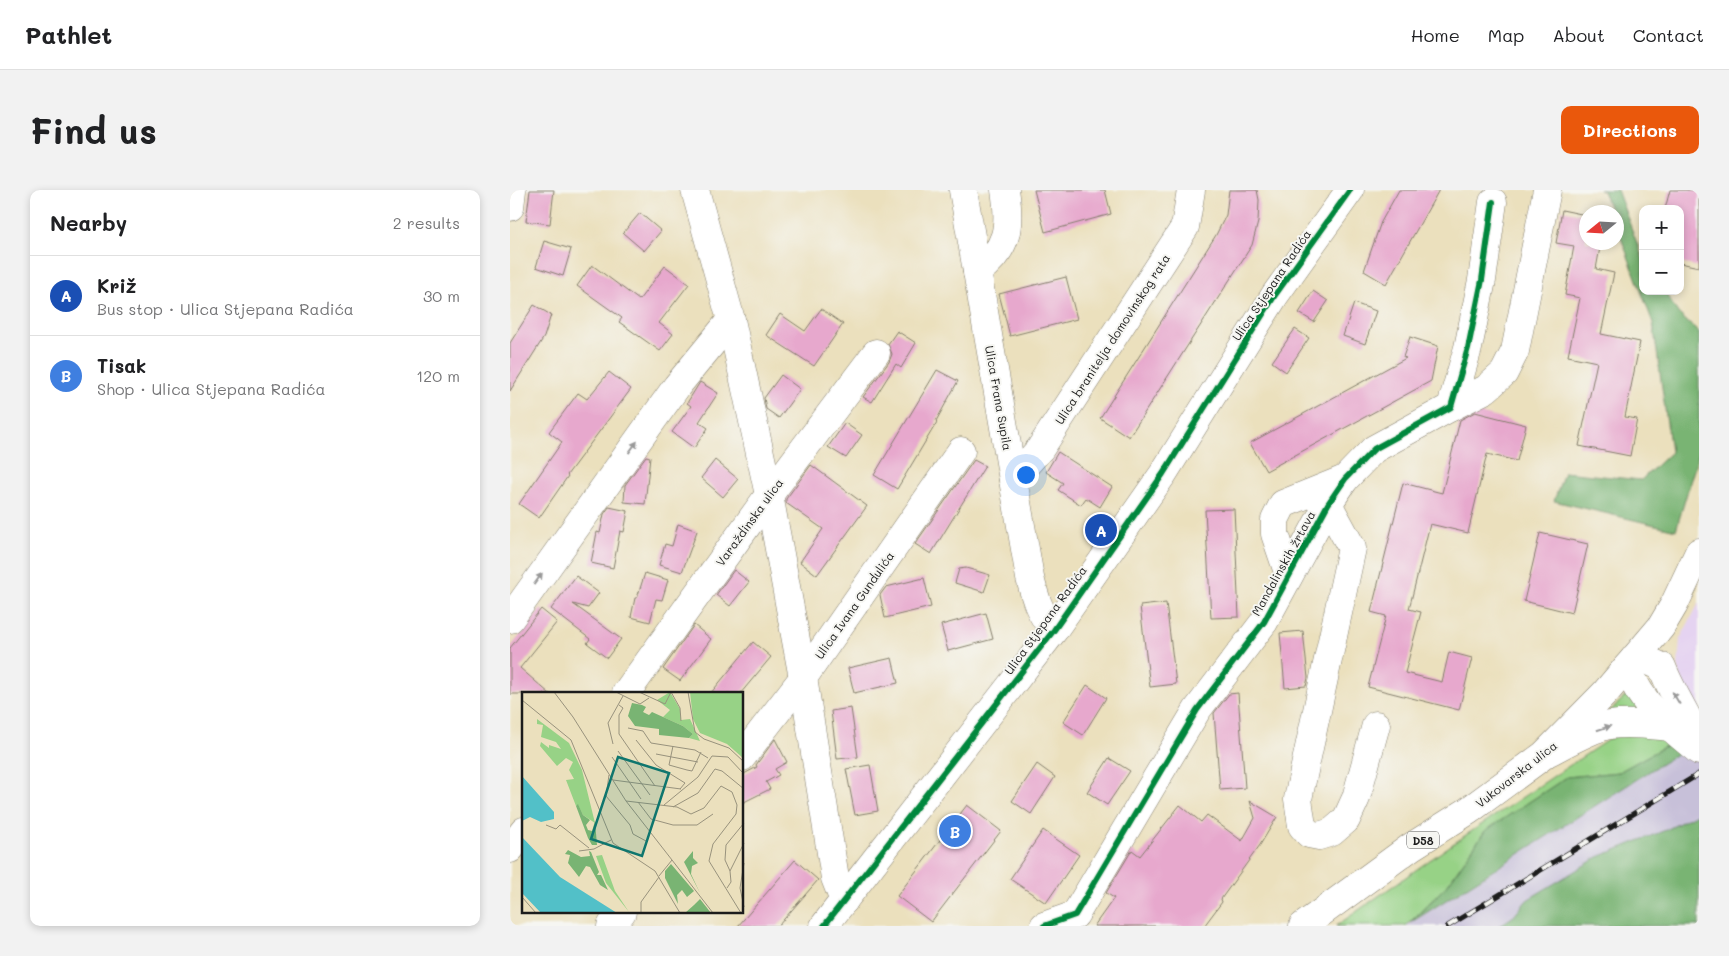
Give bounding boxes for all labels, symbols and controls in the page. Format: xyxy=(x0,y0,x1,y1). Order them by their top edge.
text: Pathlet xyxy=(25,19,112,50)
text: Home xyxy=(1411,23,1460,47)
text: Map xyxy=(1488,23,1524,47)
text: About xyxy=(1552,23,1605,47)
text: Contact xyxy=(1633,23,1704,47)
button: Directions xyxy=(1561,106,1699,154)
text: Find us xyxy=(30,107,157,153)
north arrow xyxy=(1579,205,1624,250)
map controls xyxy=(1639,205,1684,295)
button: + xyxy=(1639,205,1684,250)
text: Nearby xyxy=(50,209,127,236)
text: 2 results xyxy=(393,212,460,233)
street label: Ulica Stjepana Radića xyxy=(1228,226,1314,344)
button: − xyxy=(1639,250,1684,295)
street label: Ulica branitelja domovinskog rata xyxy=(1051,251,1173,427)
text: Križ xyxy=(97,273,137,298)
text: A xyxy=(60,285,72,306)
text: 30 m xyxy=(423,285,460,306)
text: Bus stop · Ulica Stjepana Radića xyxy=(97,298,354,319)
street label: Ulica Frana Supila xyxy=(982,344,1016,452)
text: Tisak xyxy=(97,353,146,378)
text: B xyxy=(61,365,71,386)
text: 120 m xyxy=(416,365,460,386)
text: Shop · Ulica Stjepana Radića xyxy=(97,378,325,399)
one-way arrow xyxy=(628,440,638,454)
your location xyxy=(1013,462,1039,488)
street label: Varaždinska ulica xyxy=(712,475,786,569)
street label: Mandalinskih žrtava xyxy=(1247,508,1319,618)
pin: A xyxy=(1085,511,1117,549)
street label: Ulica Ivana Gundulića xyxy=(811,548,897,662)
street label: Ulica Stjepana Radića xyxy=(1000,563,1090,677)
one-way arrow xyxy=(533,572,543,586)
one-way arrow xyxy=(1672,691,1681,704)
inset map xyxy=(522,692,744,914)
one-way arrow xyxy=(1596,723,1611,731)
street label: Vukovarska ulica xyxy=(1472,737,1560,811)
pin: B xyxy=(939,812,971,850)
road number: D58 xyxy=(1407,832,1439,848)

